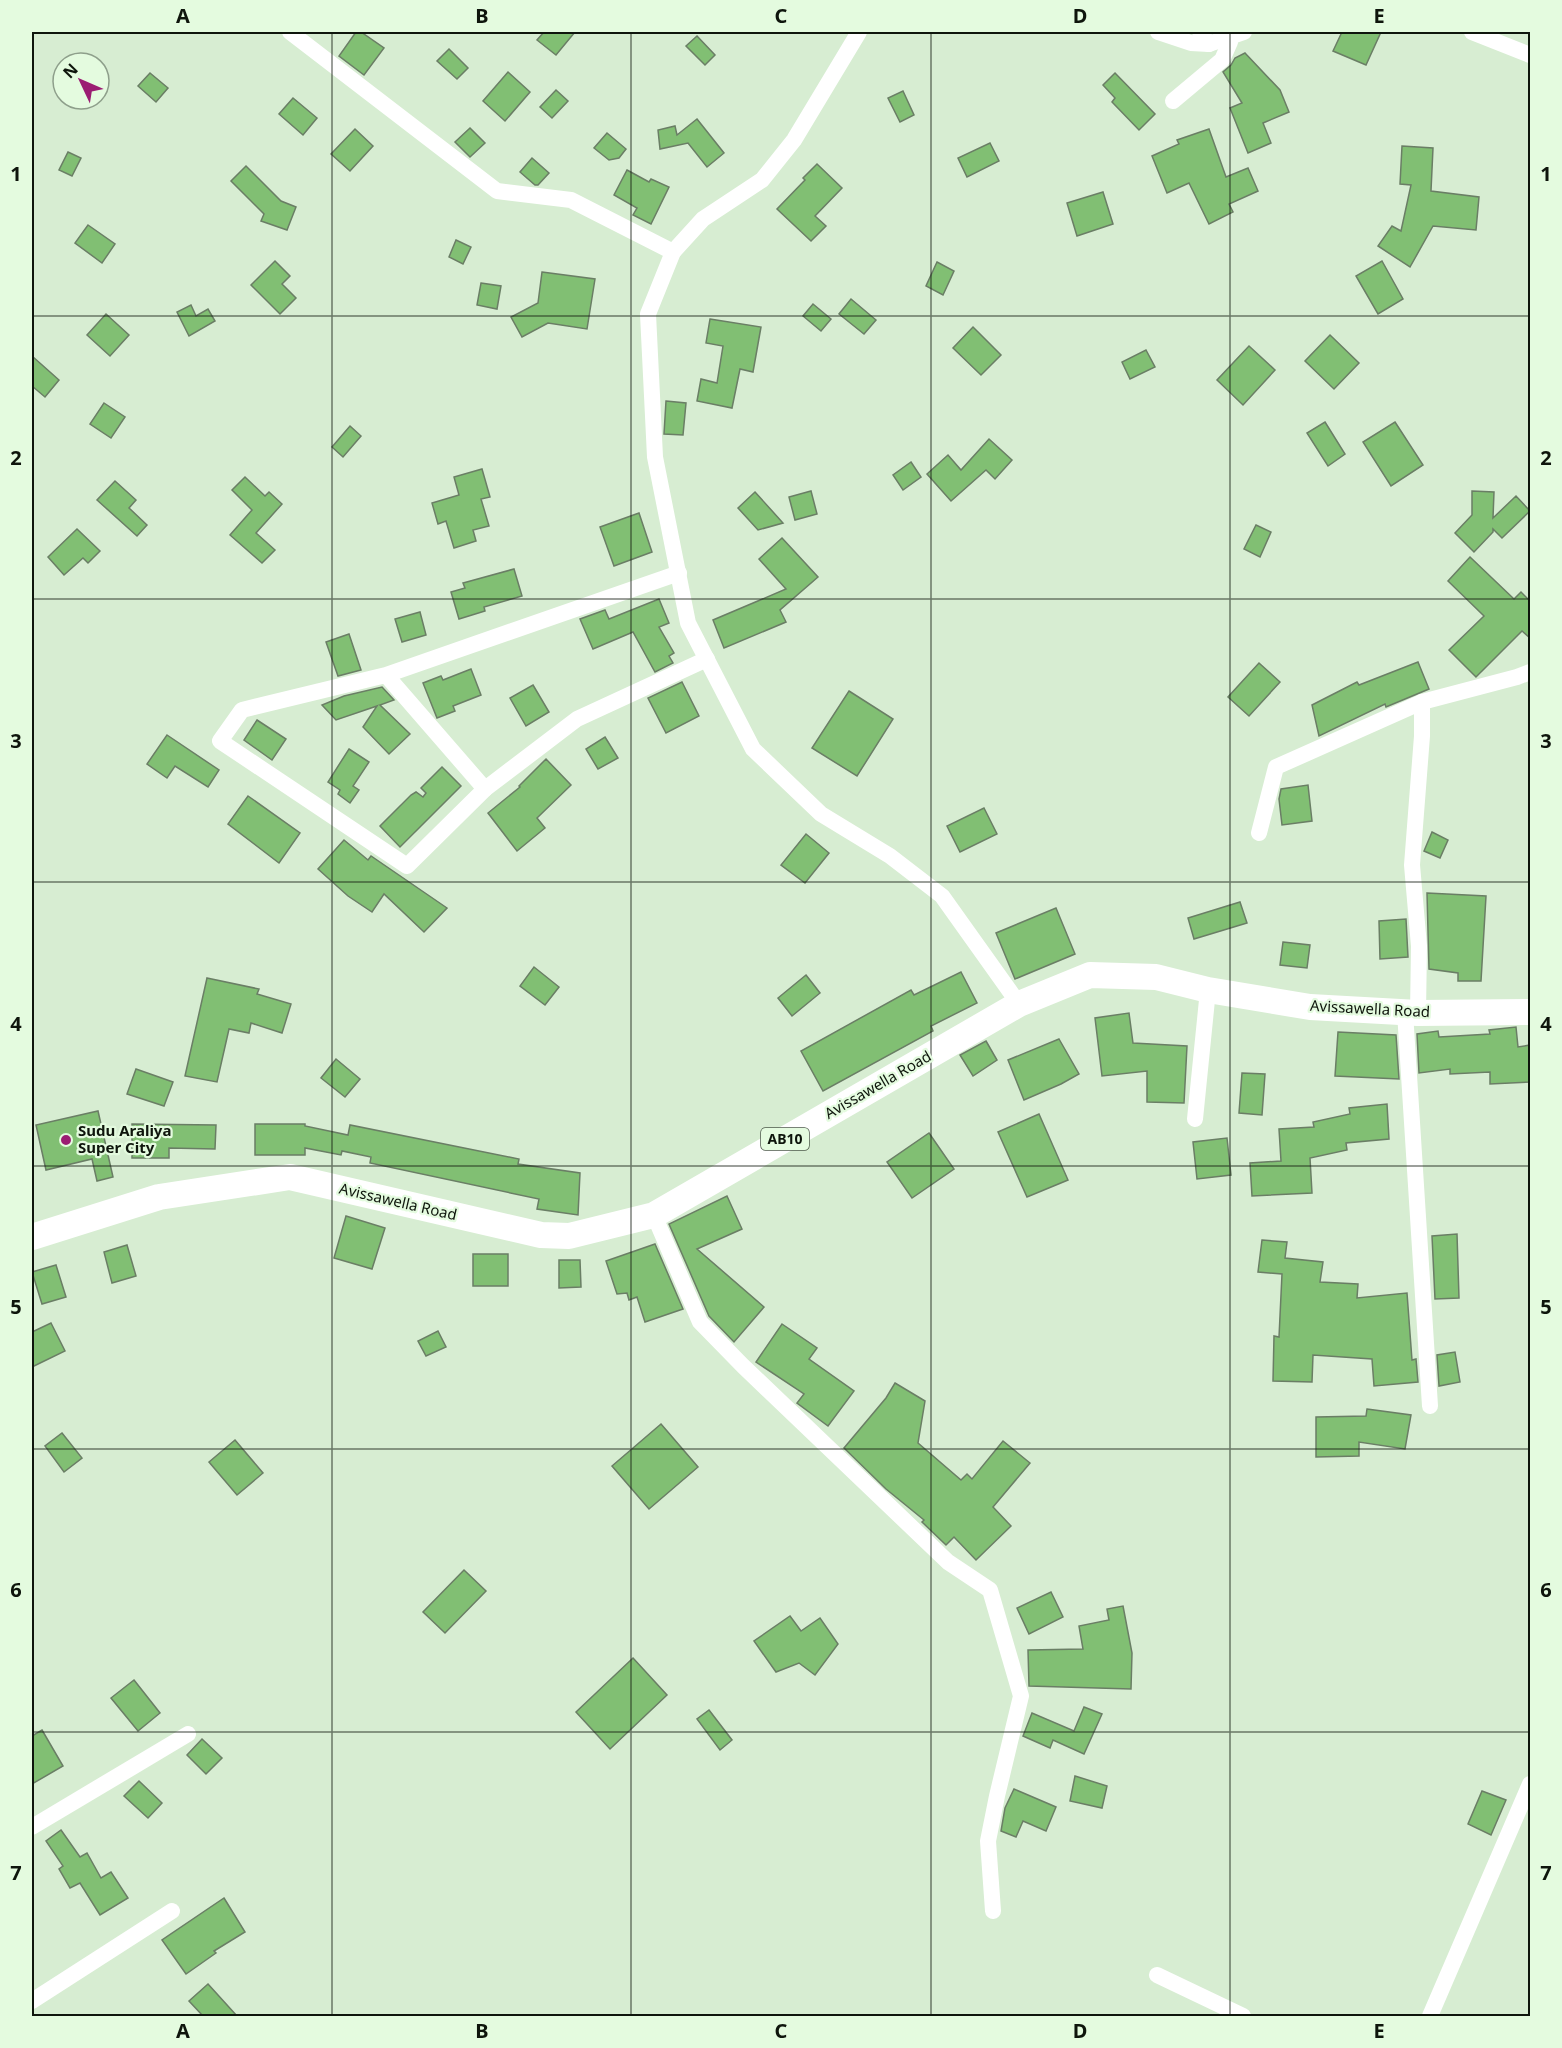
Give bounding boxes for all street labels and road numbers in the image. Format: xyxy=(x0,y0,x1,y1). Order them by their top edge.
street label: Avissawella Road xyxy=(1310,995,1431,1021)
street label: Avissawella Road xyxy=(820,1045,935,1123)
road number: AB10 xyxy=(761,1128,809,1150)
street label: Avissawella Road xyxy=(337,1178,459,1224)

